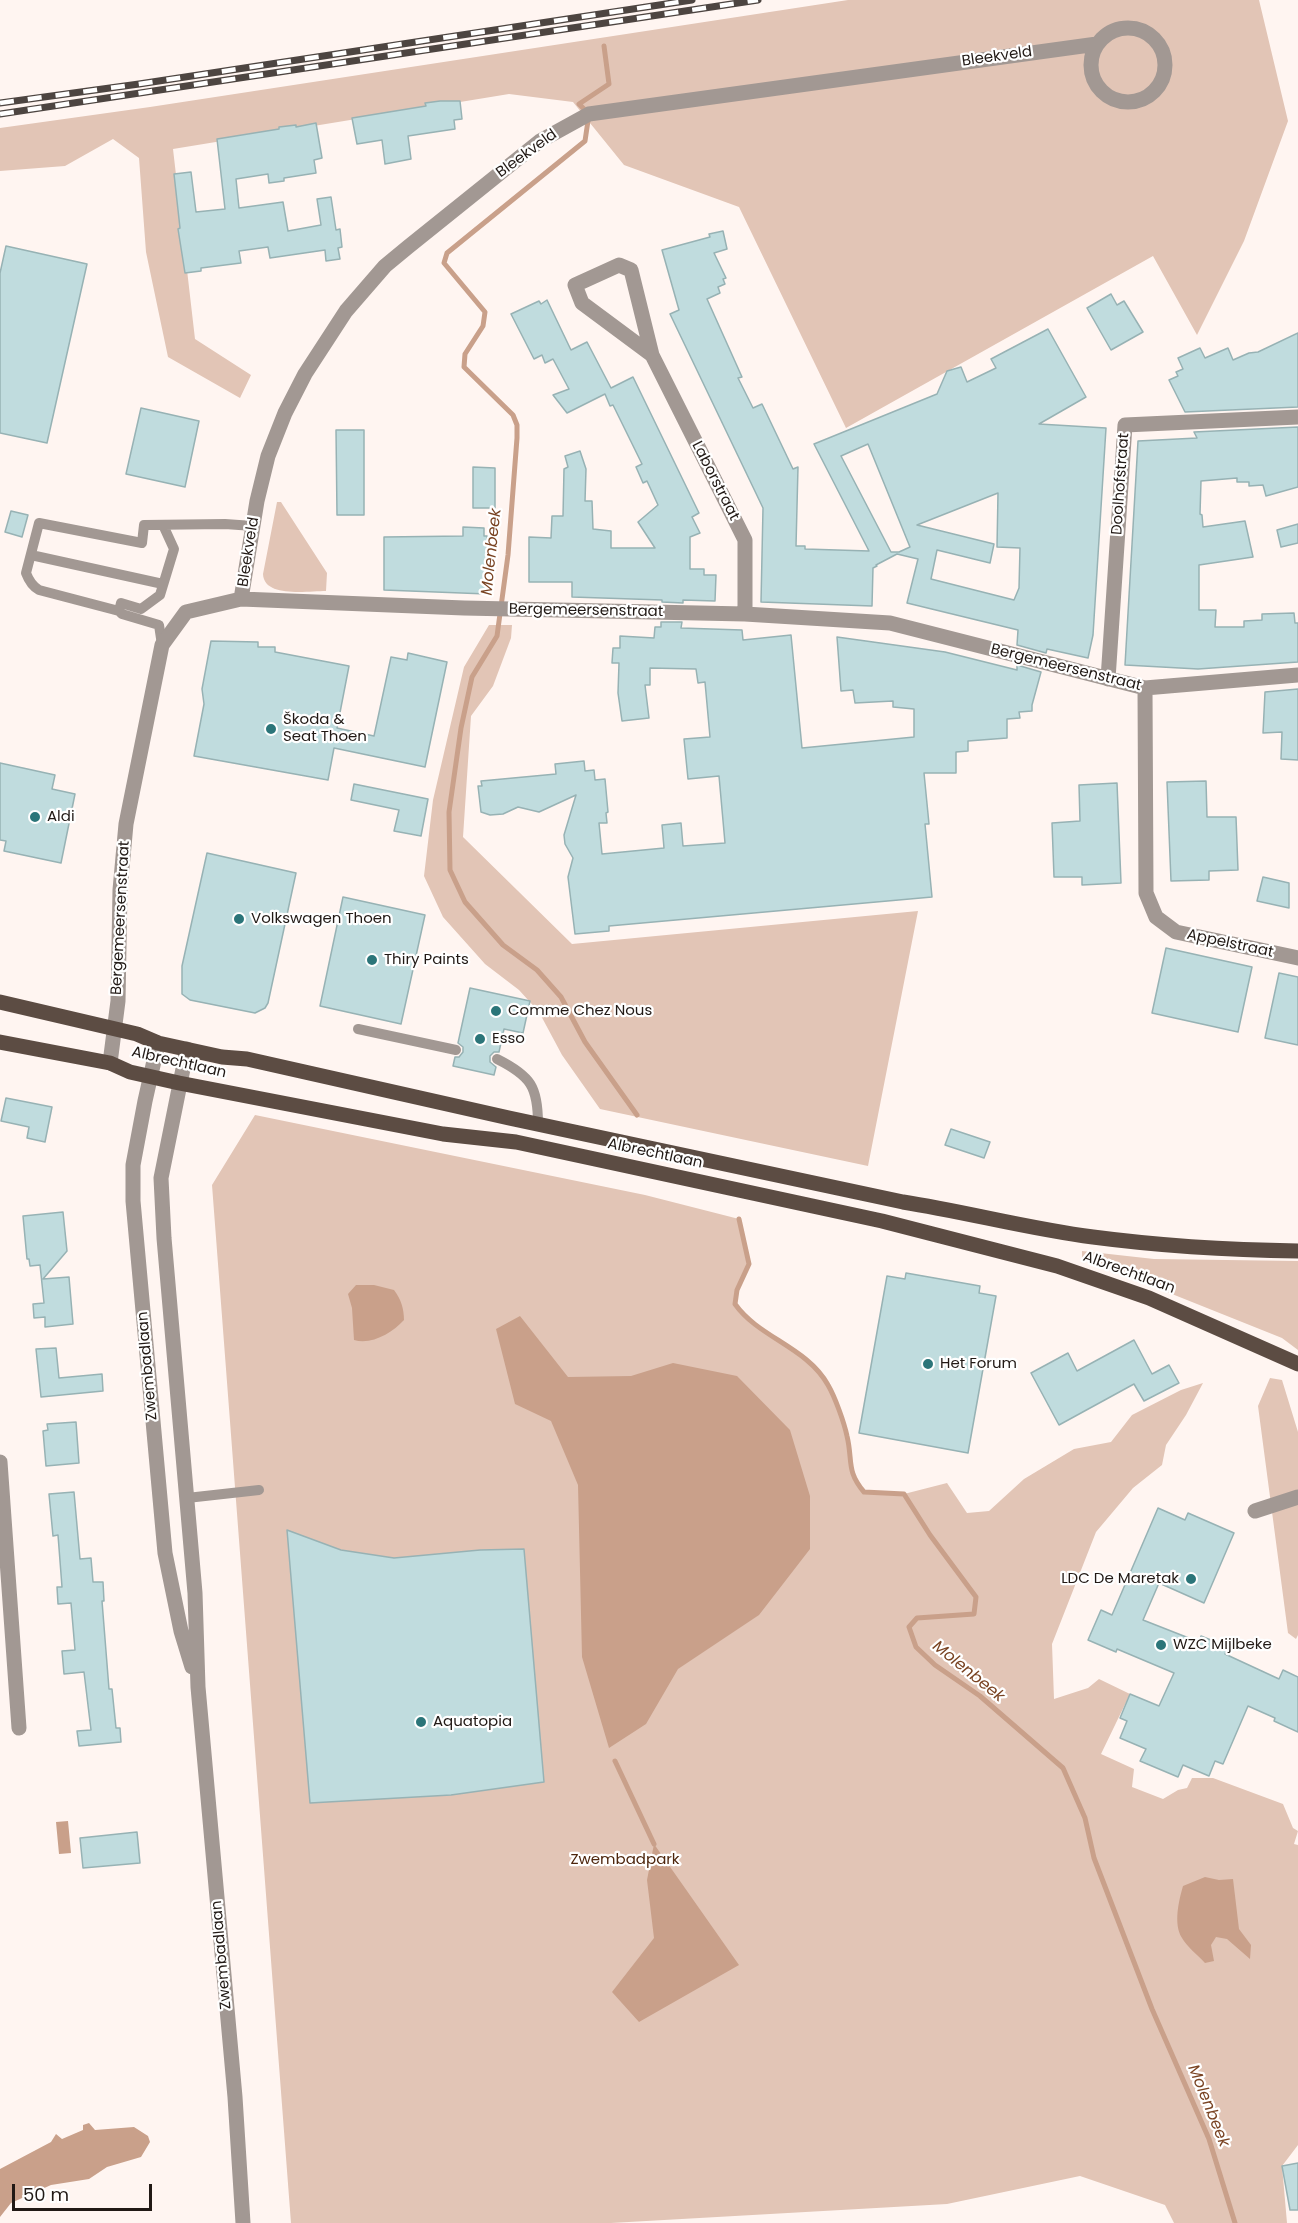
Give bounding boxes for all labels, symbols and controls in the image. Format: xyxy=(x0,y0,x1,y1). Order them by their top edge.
street label: Bleekveld xyxy=(961,43,1033,71)
street label: Bleekveld xyxy=(493,126,561,182)
street label: Doolhofstraat xyxy=(1108,432,1134,536)
street label: Laborstraat xyxy=(687,438,743,524)
water label: Molenbeek xyxy=(478,508,506,596)
street label: Bleekveld xyxy=(235,516,263,588)
street label: Bergemeersenstraat xyxy=(509,601,663,621)
street label: Bergemeersenstraat xyxy=(989,641,1143,695)
place label: Škoda & Seat Thoen xyxy=(283,711,367,746)
marker: Škoda & Seat Thoen xyxy=(264,722,278,736)
place label: Aldi xyxy=(47,808,75,826)
marker: Aldi xyxy=(28,810,42,824)
street label: Bergemeersenstraat xyxy=(108,840,134,996)
place label: Volkswagen Thoen xyxy=(251,910,392,928)
marker: Volkswagen Thoen xyxy=(232,912,246,926)
street label: Appelstraat xyxy=(1185,926,1275,962)
place label: Thiry Paints xyxy=(384,951,469,969)
marker: Thiry Paints xyxy=(365,953,379,967)
place label: Comme Chez Nous xyxy=(508,1002,652,1020)
marker: Comme Chez Nous xyxy=(489,1004,503,1018)
place label: Esso xyxy=(492,1030,525,1048)
marker: Esso xyxy=(473,1032,487,1046)
street label: Albrechtlaan xyxy=(130,1043,228,1083)
street label: Albrechtlaan xyxy=(606,1135,704,1173)
street label: Albrechtlaan xyxy=(1081,1248,1177,1298)
street label: Zwembadlaan xyxy=(134,1311,162,1421)
place label: Het Forum xyxy=(940,1355,1017,1373)
marker: Het Forum xyxy=(921,1357,935,1371)
place label: LDC De Maretak xyxy=(1061,1570,1179,1588)
marker: LDC De Maretak xyxy=(1184,1572,1198,1586)
place label: WZC Mijlbeke xyxy=(1173,1636,1272,1654)
water label: Molenbeek xyxy=(928,1637,1008,1707)
marker: WZC Mijlbeke xyxy=(1154,1638,1168,1652)
place label: Aquatopia xyxy=(433,1713,512,1731)
marker: Aquatopia xyxy=(414,1715,428,1729)
park label: Zwembadpark xyxy=(570,1851,680,1869)
street label: Zwembadlaan xyxy=(208,1900,236,2010)
water label: Molenbeek xyxy=(1183,2062,1233,2150)
scale bar xyxy=(15,2172,154,2210)
text: 50 m xyxy=(23,2182,69,2207)

